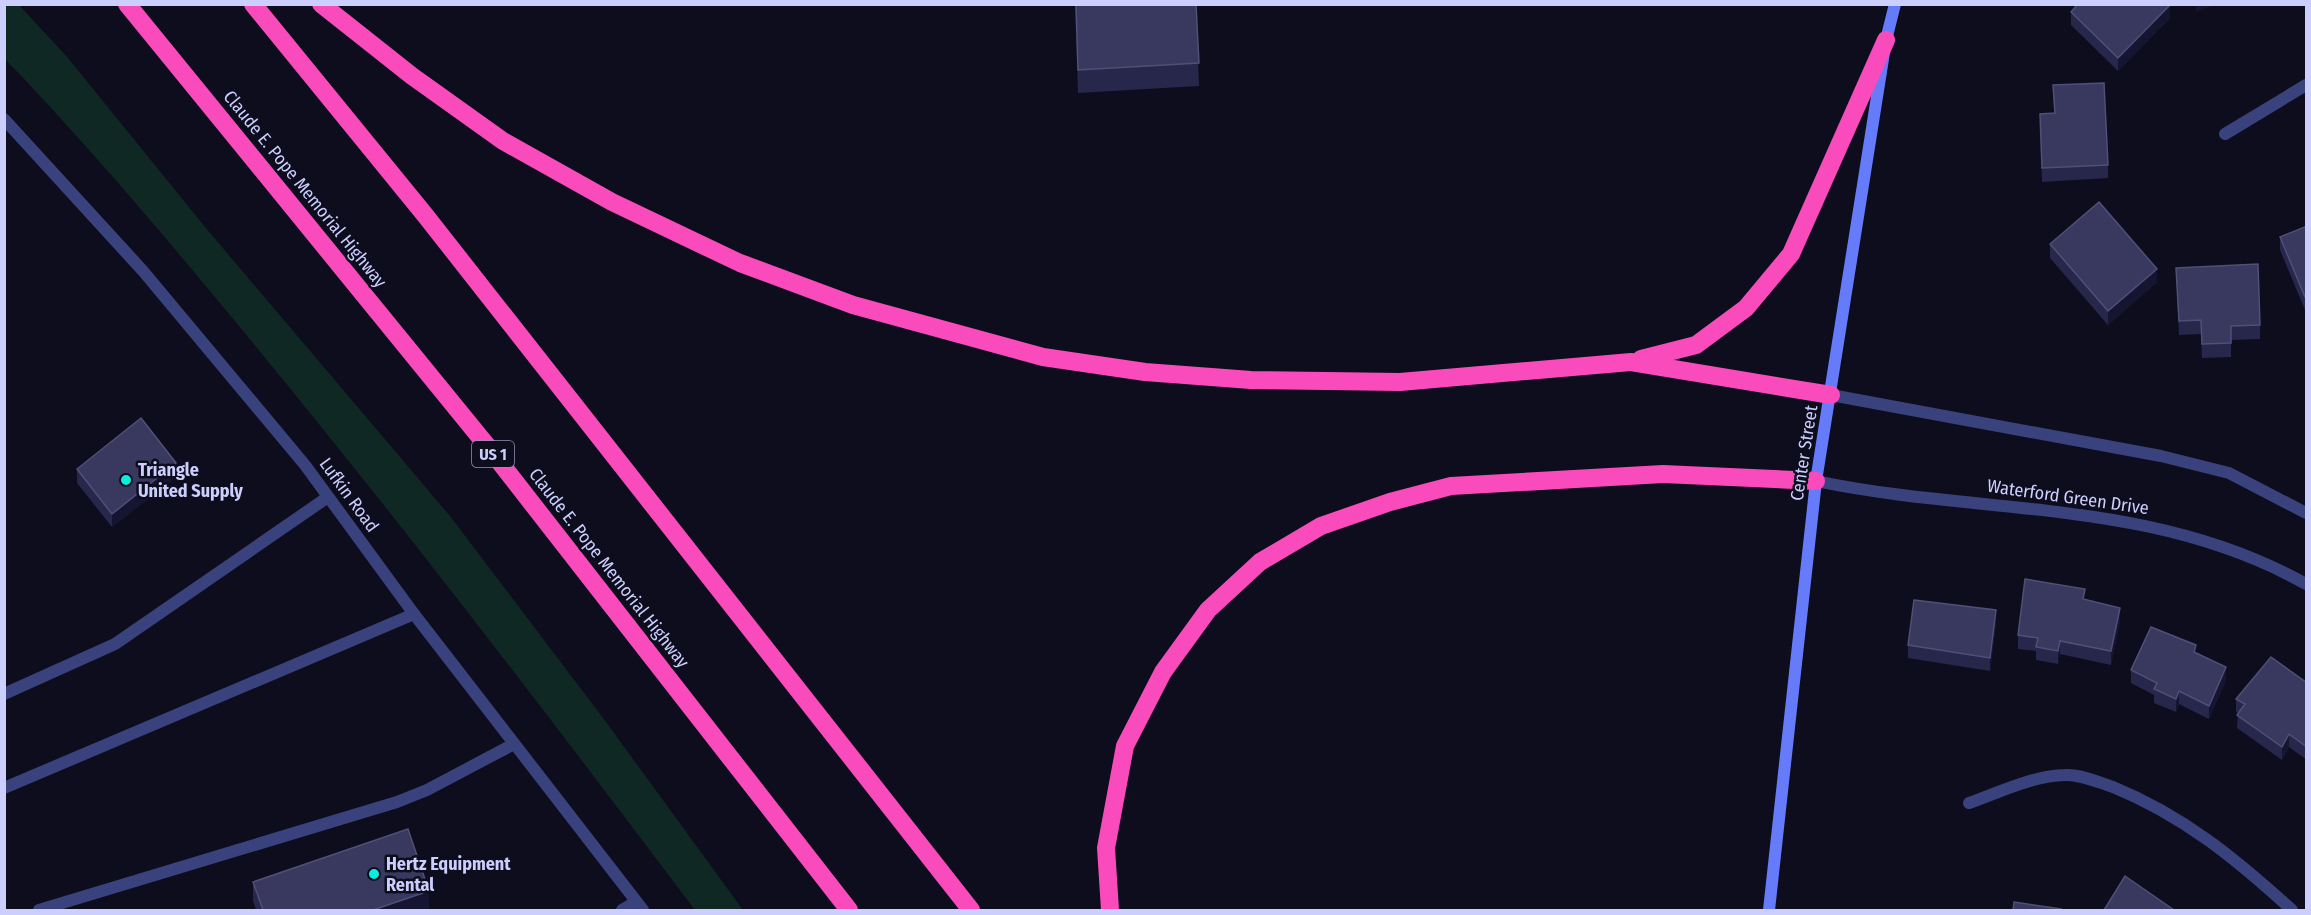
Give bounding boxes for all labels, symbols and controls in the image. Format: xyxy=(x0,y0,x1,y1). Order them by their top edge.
street label: Claude E. Pope Memorial Highway xyxy=(219,86,391,292)
street label: Center Street xyxy=(1786,404,1822,502)
road number: US 1 xyxy=(472,441,514,467)
street label: Lufkin Road xyxy=(315,454,383,536)
place label: Triangle United Supply xyxy=(138,459,243,502)
street label: Claude E. Pope Memorial Highway xyxy=(524,464,694,672)
marker: Triangle United Supply xyxy=(119,473,133,487)
street label: Waterford Green Drive xyxy=(1986,475,2150,519)
place label: Hertz Equipment Rental xyxy=(386,853,511,896)
marker: Hertz Equipment Rental xyxy=(367,867,381,881)

